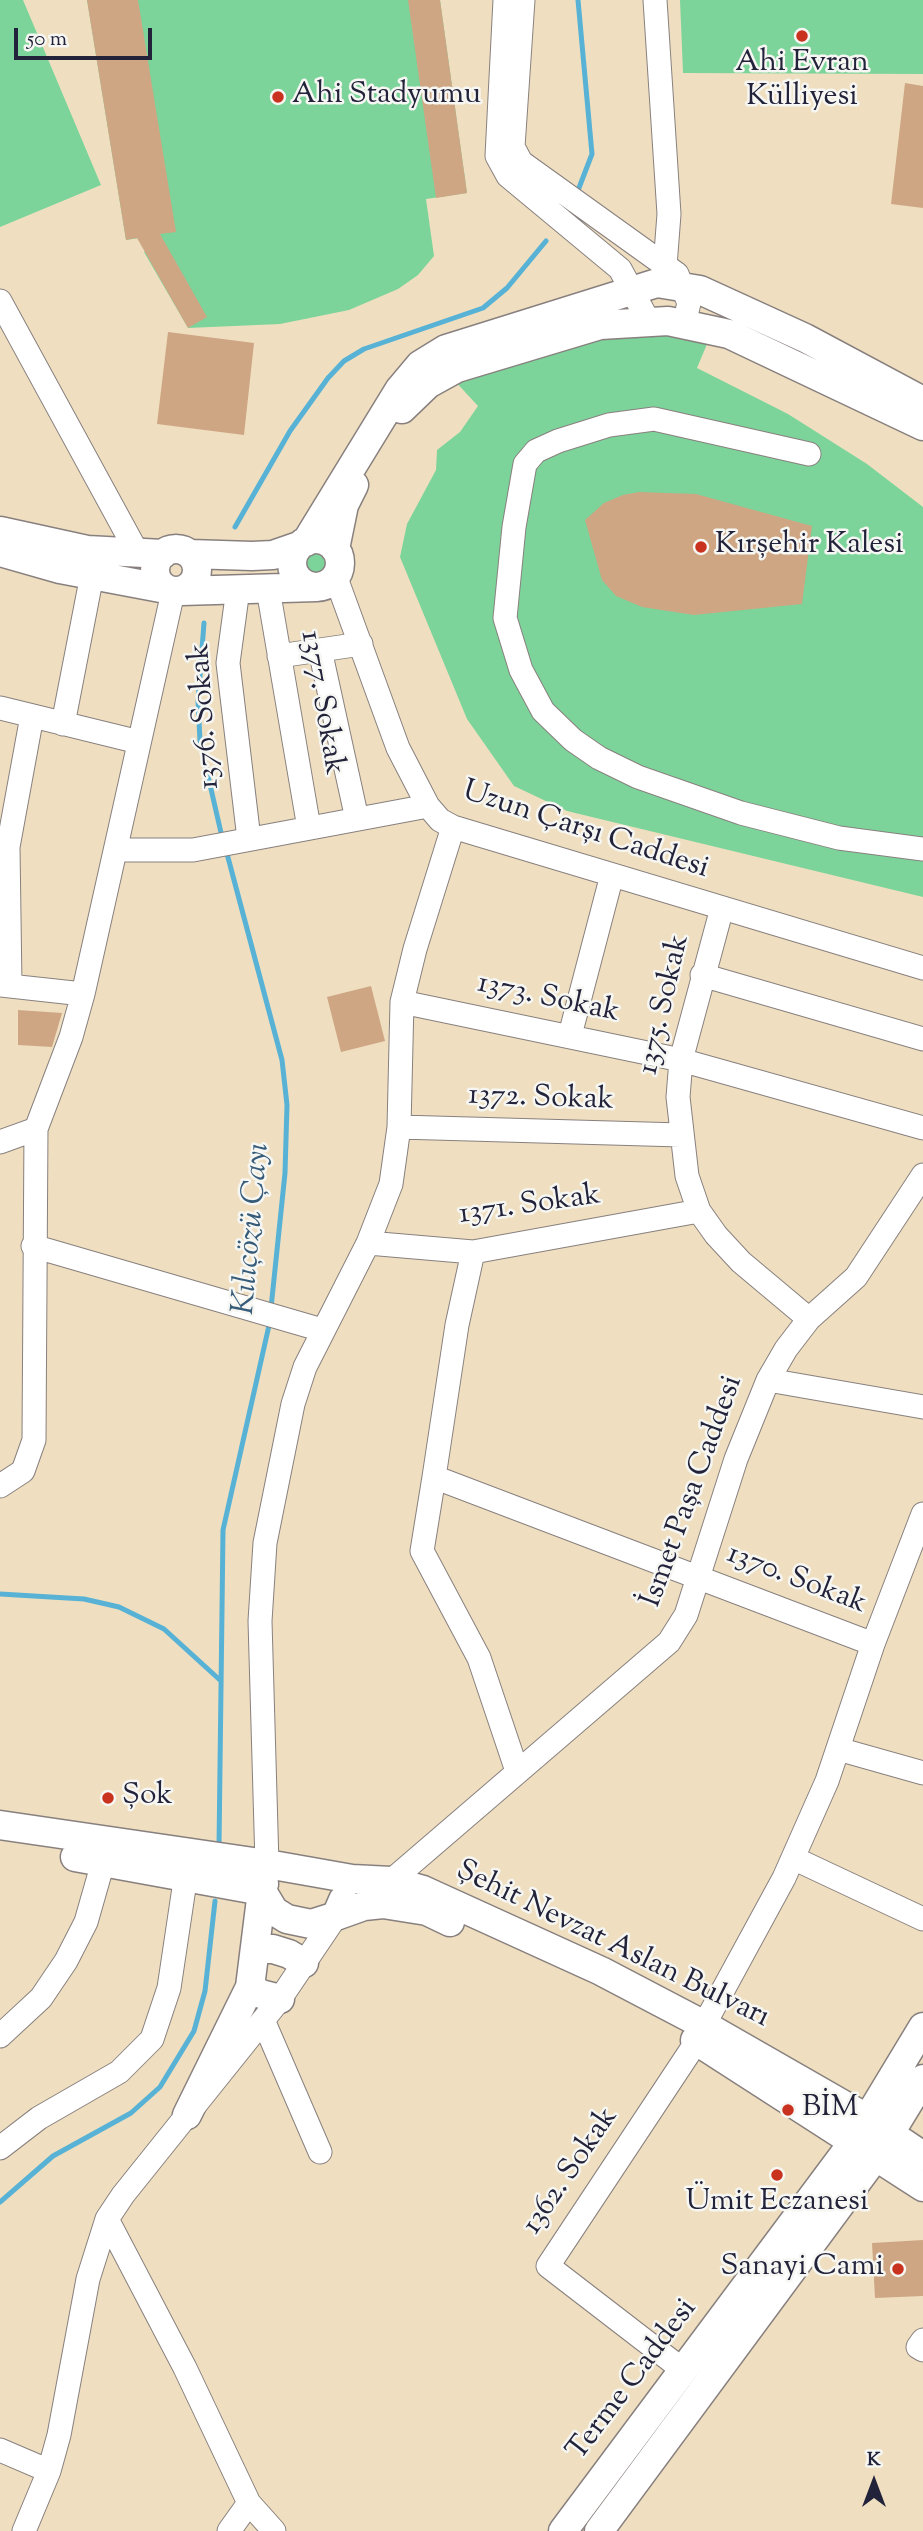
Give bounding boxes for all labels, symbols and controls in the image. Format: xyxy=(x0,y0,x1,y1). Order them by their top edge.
scale bar xyxy=(18,14,156,58)
text: 50 m xyxy=(27,25,67,55)
marker: Ahi Evran Külliyesi xyxy=(794,28,810,44)
place label: Ahi Evran Külliyesi xyxy=(735,47,869,118)
place label: Ahi Stadyumu xyxy=(292,79,481,115)
marker: Ahi Stadyumu xyxy=(270,89,286,105)
place label: Kırşehir Kalesi xyxy=(715,529,903,565)
marker: Kırşehir Kalesi xyxy=(693,539,709,555)
street label: 1377. Sokak xyxy=(290,628,350,778)
street label: 1376. Sokak xyxy=(184,642,230,790)
street label: Uzun Çarşı Caddesi xyxy=(457,775,713,889)
street label: 1375. Sokak xyxy=(632,932,700,1078)
street label: 1373. Sokak xyxy=(474,967,622,1033)
street label: 1372. Sokak xyxy=(468,1079,614,1121)
water label: Kılıçözü Çayı xyxy=(227,1142,281,1316)
street label: 1371. Sokak xyxy=(457,1179,603,1235)
street label: İsmet Paşa Caddesi xyxy=(635,1371,753,1613)
street label: 1370. Sokak xyxy=(721,1538,871,1624)
place label: Şok xyxy=(122,1780,172,1816)
marker: Şok xyxy=(100,1790,116,1806)
street label: Şehit Nevzat Aslan Bulvarı xyxy=(449,1854,775,2038)
place label: BİM xyxy=(802,2092,858,2128)
street label: 1362. Sokak xyxy=(516,2102,628,2242)
marker: BİM xyxy=(780,2102,796,2118)
marker: Ümit Eczanesi xyxy=(769,2167,785,2183)
place label: Ümit Eczanesi xyxy=(686,2186,868,2222)
place label: Sanayi Cami xyxy=(720,2251,884,2287)
marker: Sanayi Cami xyxy=(890,2261,906,2277)
street label: Terme Caddesi xyxy=(561,2293,707,2469)
north arrow xyxy=(839,2447,909,2517)
text: K xyxy=(867,2447,881,2474)

